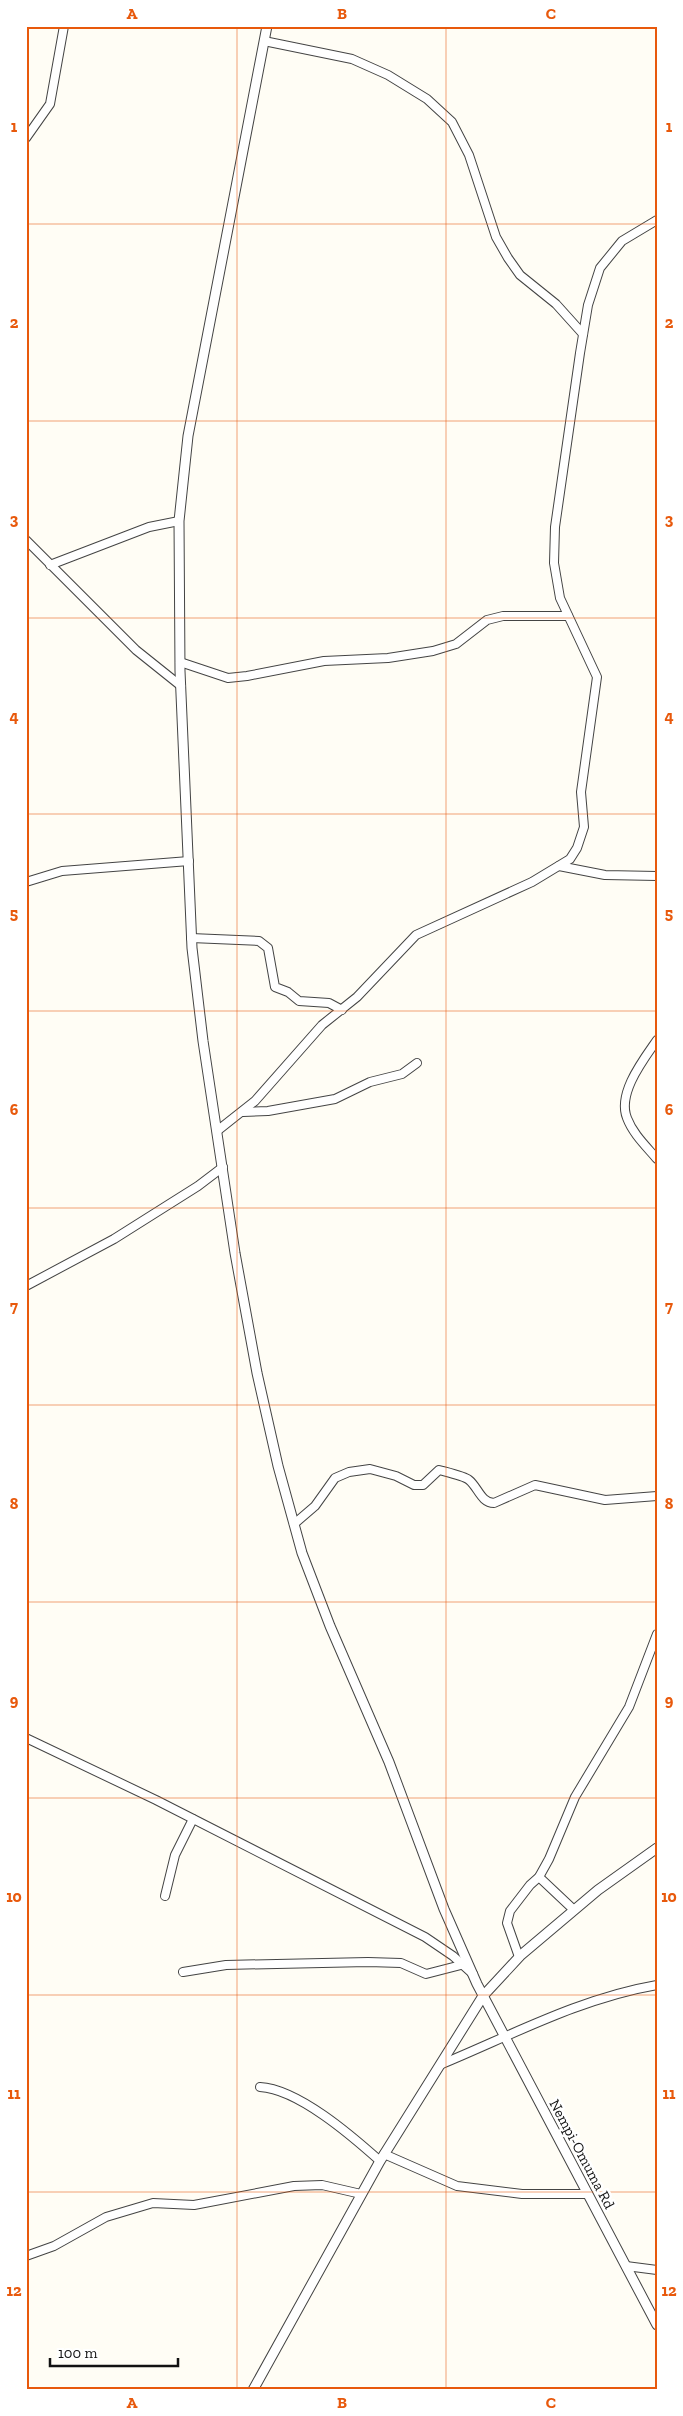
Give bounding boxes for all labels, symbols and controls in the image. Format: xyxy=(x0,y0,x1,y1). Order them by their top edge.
text: A xyxy=(127,4,138,23)
text: B xyxy=(337,4,347,23)
text: C xyxy=(546,4,556,23)
text: 1 xyxy=(11,117,18,136)
text: 1 xyxy=(666,117,673,136)
text: 2 xyxy=(10,313,19,332)
text: 2 xyxy=(665,313,674,332)
text: 3 xyxy=(10,510,19,529)
text: 3 xyxy=(665,510,674,529)
text: 4 xyxy=(9,707,19,726)
text: 4 xyxy=(664,707,674,726)
text: 5 xyxy=(10,904,18,923)
text: 5 xyxy=(665,904,673,923)
text: 6 xyxy=(10,1100,19,1119)
text: 6 xyxy=(665,1100,674,1119)
text: 7 xyxy=(10,1297,18,1316)
text: 7 xyxy=(665,1297,673,1316)
text: 8 xyxy=(10,1494,19,1513)
text: 8 xyxy=(665,1494,674,1513)
text: 9 xyxy=(10,1691,19,1710)
text: 9 xyxy=(665,1691,674,1710)
text: 10 xyxy=(6,1887,22,1906)
text: 10 xyxy=(661,1887,677,1906)
text: 11 xyxy=(8,2084,21,2103)
text: 11 xyxy=(663,2084,676,2103)
street label: Nempi-Omuma Rd xyxy=(546,2096,619,2213)
text: 12 xyxy=(6,2281,22,2300)
text: 12 xyxy=(661,2281,677,2300)
scale bar xyxy=(50,2336,178,2368)
text: 100 m xyxy=(58,2344,97,2362)
text: A xyxy=(127,2393,138,2412)
text: B xyxy=(337,2393,347,2412)
text: C xyxy=(546,2393,556,2412)

